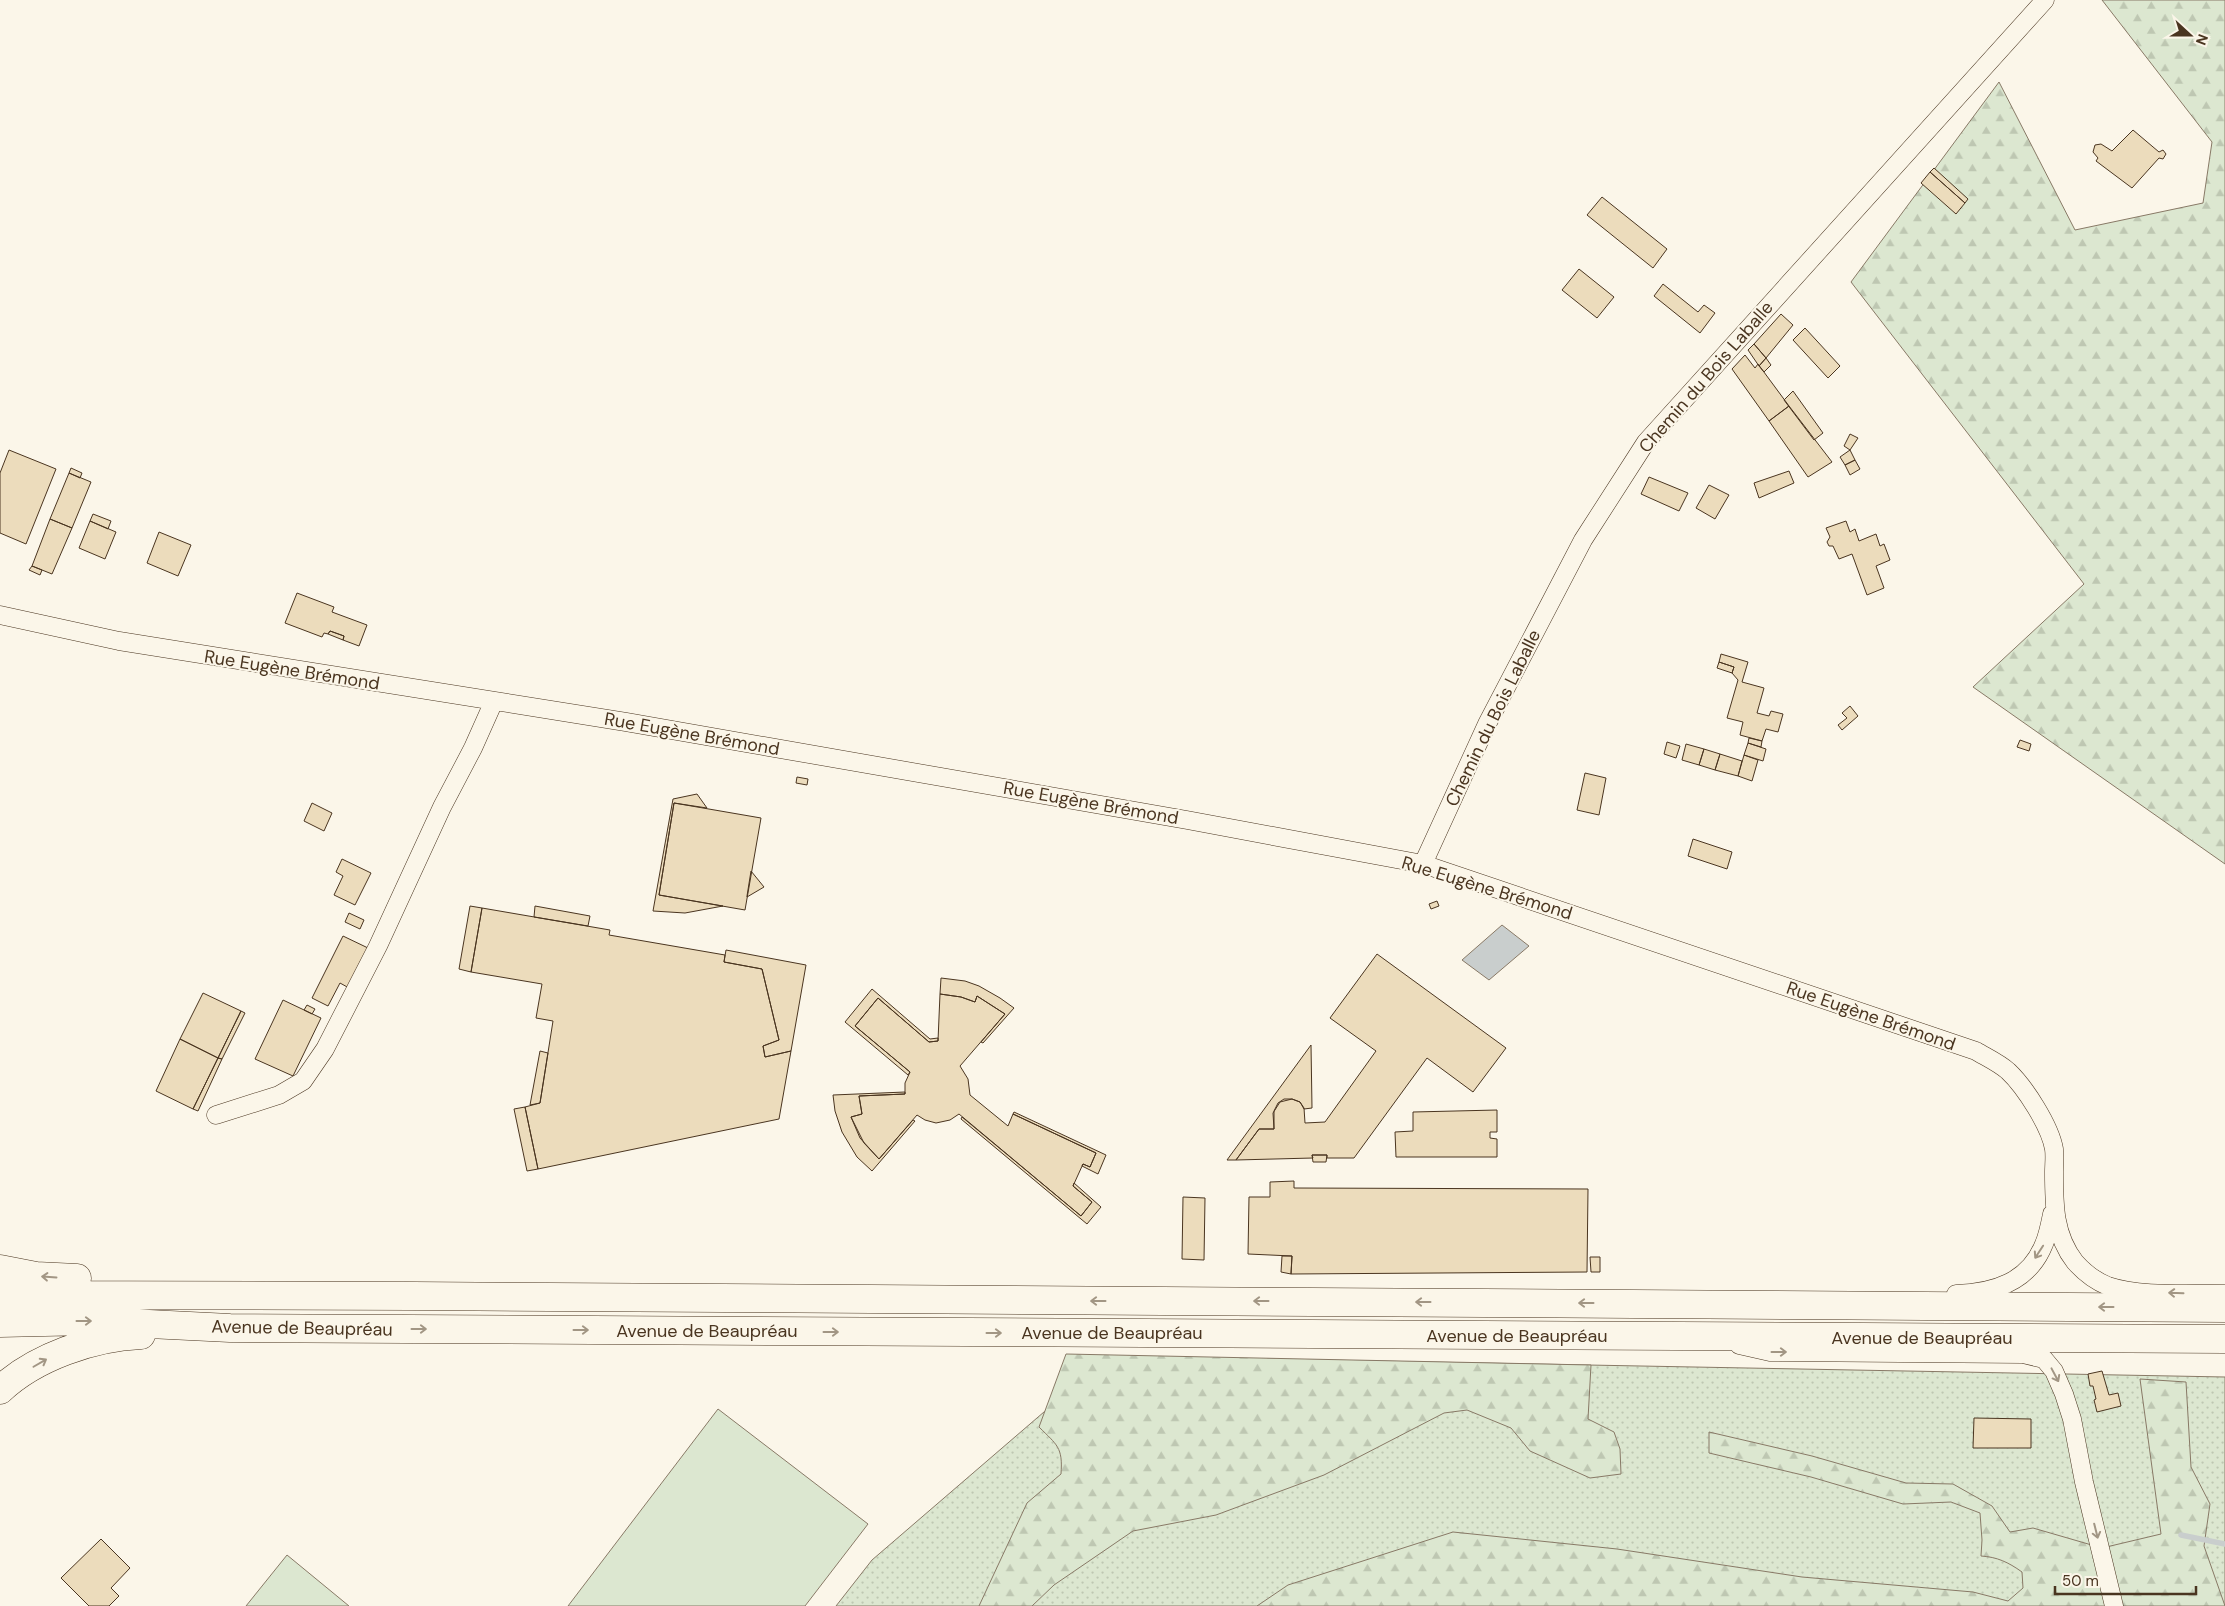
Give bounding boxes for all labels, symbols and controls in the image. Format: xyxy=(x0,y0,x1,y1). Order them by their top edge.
north arrow xyxy=(2165,10,2215,60)
text: N xyxy=(2192,32,2212,48)
street label: Chemin du Bois Laballe xyxy=(1633,296,1779,458)
street label: Chemin du Bois Laballe xyxy=(1440,626,1546,810)
street label: Rue Eugène Brémond xyxy=(202,644,382,696)
street label: Rue Eugène Brémond xyxy=(603,707,781,761)
street label: Rue Eugène Brémond xyxy=(1002,776,1180,830)
street label: Rue Eugène Brémond xyxy=(1399,851,1575,925)
street label: Rue Eugène Brémond xyxy=(1783,976,1959,1056)
one-way arrow xyxy=(2034,1245,2044,1259)
one-way arrow xyxy=(42,1272,58,1282)
one-way arrow xyxy=(2169,1288,2185,1297)
one-way arrow xyxy=(1091,1296,1107,1306)
one-way arrow xyxy=(1253,1296,1270,1306)
one-way arrow xyxy=(1416,1297,1432,1307)
one-way arrow xyxy=(1578,1298,1594,1308)
one-way arrow xyxy=(2099,1302,2115,1312)
street label: Avenue de Beaupréau xyxy=(211,1314,393,1342)
one-way arrow xyxy=(75,1316,91,1326)
street label: Avenue de Beaupréau xyxy=(616,1319,798,1343)
street label: Avenue de Beaupréau xyxy=(1021,1321,1203,1345)
one-way arrow xyxy=(410,1324,426,1334)
street label: Avenue de Beaupréau xyxy=(1426,1324,1608,1348)
one-way arrow xyxy=(572,1325,589,1335)
street label: Avenue de Beaupréau xyxy=(1831,1326,2013,1350)
one-way arrow xyxy=(822,1327,839,1337)
one-way arrow xyxy=(985,1328,1001,1338)
one-way arrow xyxy=(1770,1347,1787,1357)
one-way arrow xyxy=(33,1357,47,1367)
one-way arrow xyxy=(2050,1367,2060,1382)
one-way arrow xyxy=(2092,1523,2101,1539)
scale bar xyxy=(2055,1564,2196,1596)
text: 50 m xyxy=(2062,1571,2099,1591)

